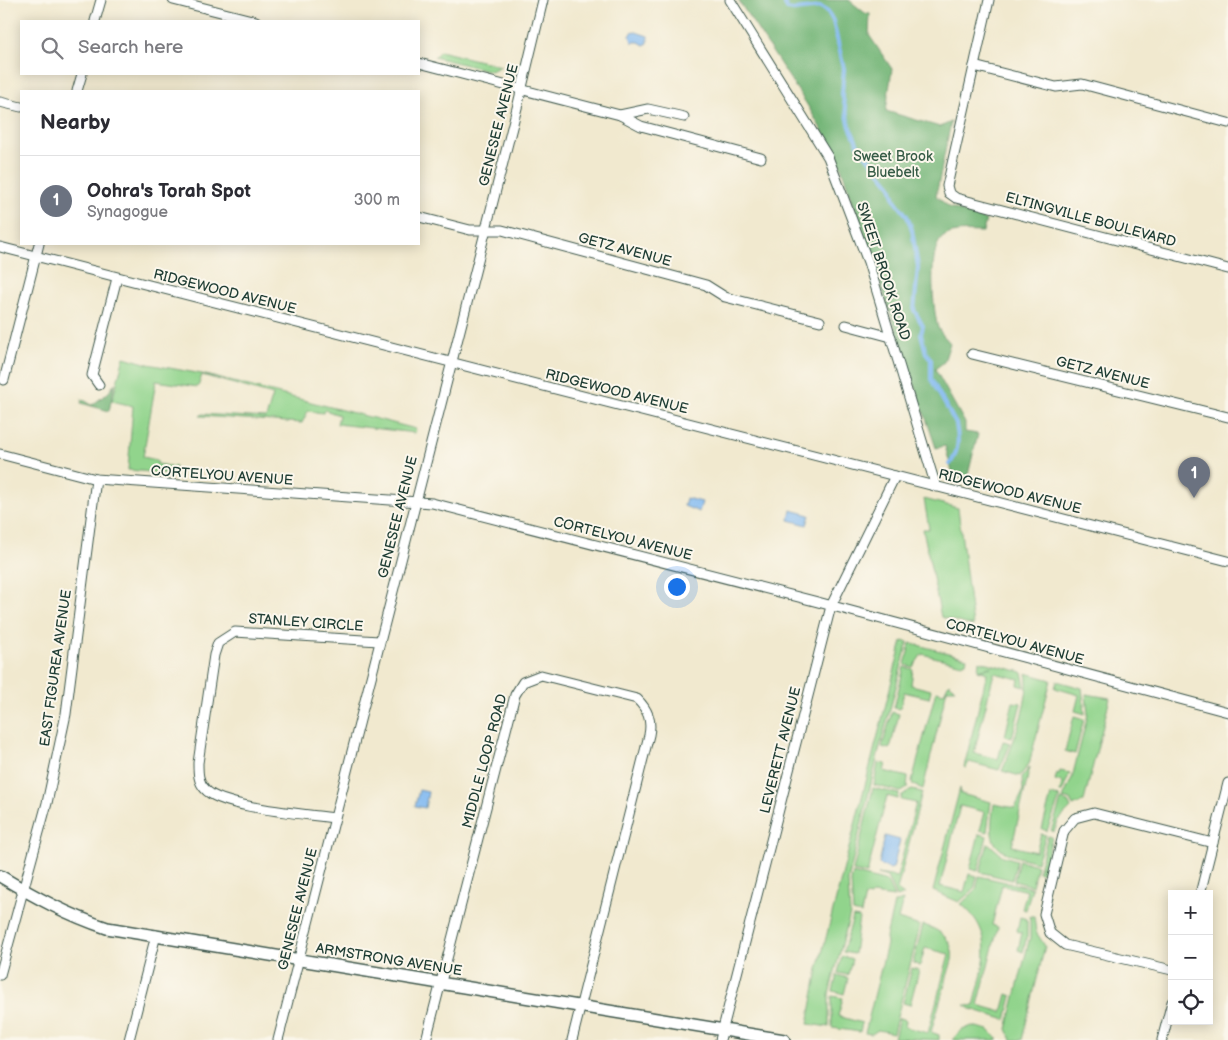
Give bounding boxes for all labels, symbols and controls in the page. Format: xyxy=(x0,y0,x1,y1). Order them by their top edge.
search box xyxy=(20,20,420,75)
icon: search xyxy=(38,34,66,62)
text: Search here xyxy=(78,36,183,59)
street label: GENESEE AVENUE xyxy=(475,62,522,188)
text: Nearby xyxy=(40,110,110,135)
park label: Sweet Brook Bluebelt xyxy=(853,148,933,181)
text: Oohra's Torah Spot xyxy=(87,180,251,203)
street label: ELTINGVILLE BOULEVARD xyxy=(1004,189,1178,250)
text: 1 xyxy=(53,191,59,210)
text: 300 m xyxy=(354,191,400,210)
street label: SWEET BROOK ROAD xyxy=(853,200,914,342)
text: Synagogue xyxy=(87,203,168,222)
street label: GETZ AVENUE xyxy=(576,229,673,270)
street label: RIDGEWOOD AVENUE xyxy=(152,265,298,317)
street label: GETZ AVENUE xyxy=(1054,353,1151,392)
street label: RIDGEWOOD AVENUE xyxy=(544,365,690,417)
street label: GENESEE AVENUE xyxy=(374,454,421,580)
pin: 1 xyxy=(1178,457,1210,498)
street label: CORTELYOU AVENUE xyxy=(150,462,294,489)
street label: RIDGEWOOD AVENUE xyxy=(937,465,1083,517)
street label: CORTELYOU AVENUE xyxy=(552,513,694,564)
your location xyxy=(664,574,690,600)
street label: EAST FIGUREA AVENUE xyxy=(36,588,75,748)
street label: STANLEY CIRCLE xyxy=(248,610,364,635)
street label: CORTELYOU AVENUE xyxy=(944,615,1086,668)
street label: LEVERETT AVENUE xyxy=(756,685,804,815)
street label: MIDDLE LOOP ROAD xyxy=(458,692,511,830)
street label: GENESEE AVENUE xyxy=(274,846,321,972)
map controls xyxy=(1168,890,1213,1025)
button: + xyxy=(1168,890,1213,935)
button: − xyxy=(1168,935,1213,980)
street label: ARMSTRONG AVENUE xyxy=(315,940,463,979)
button: locate xyxy=(1168,980,1213,1025)

